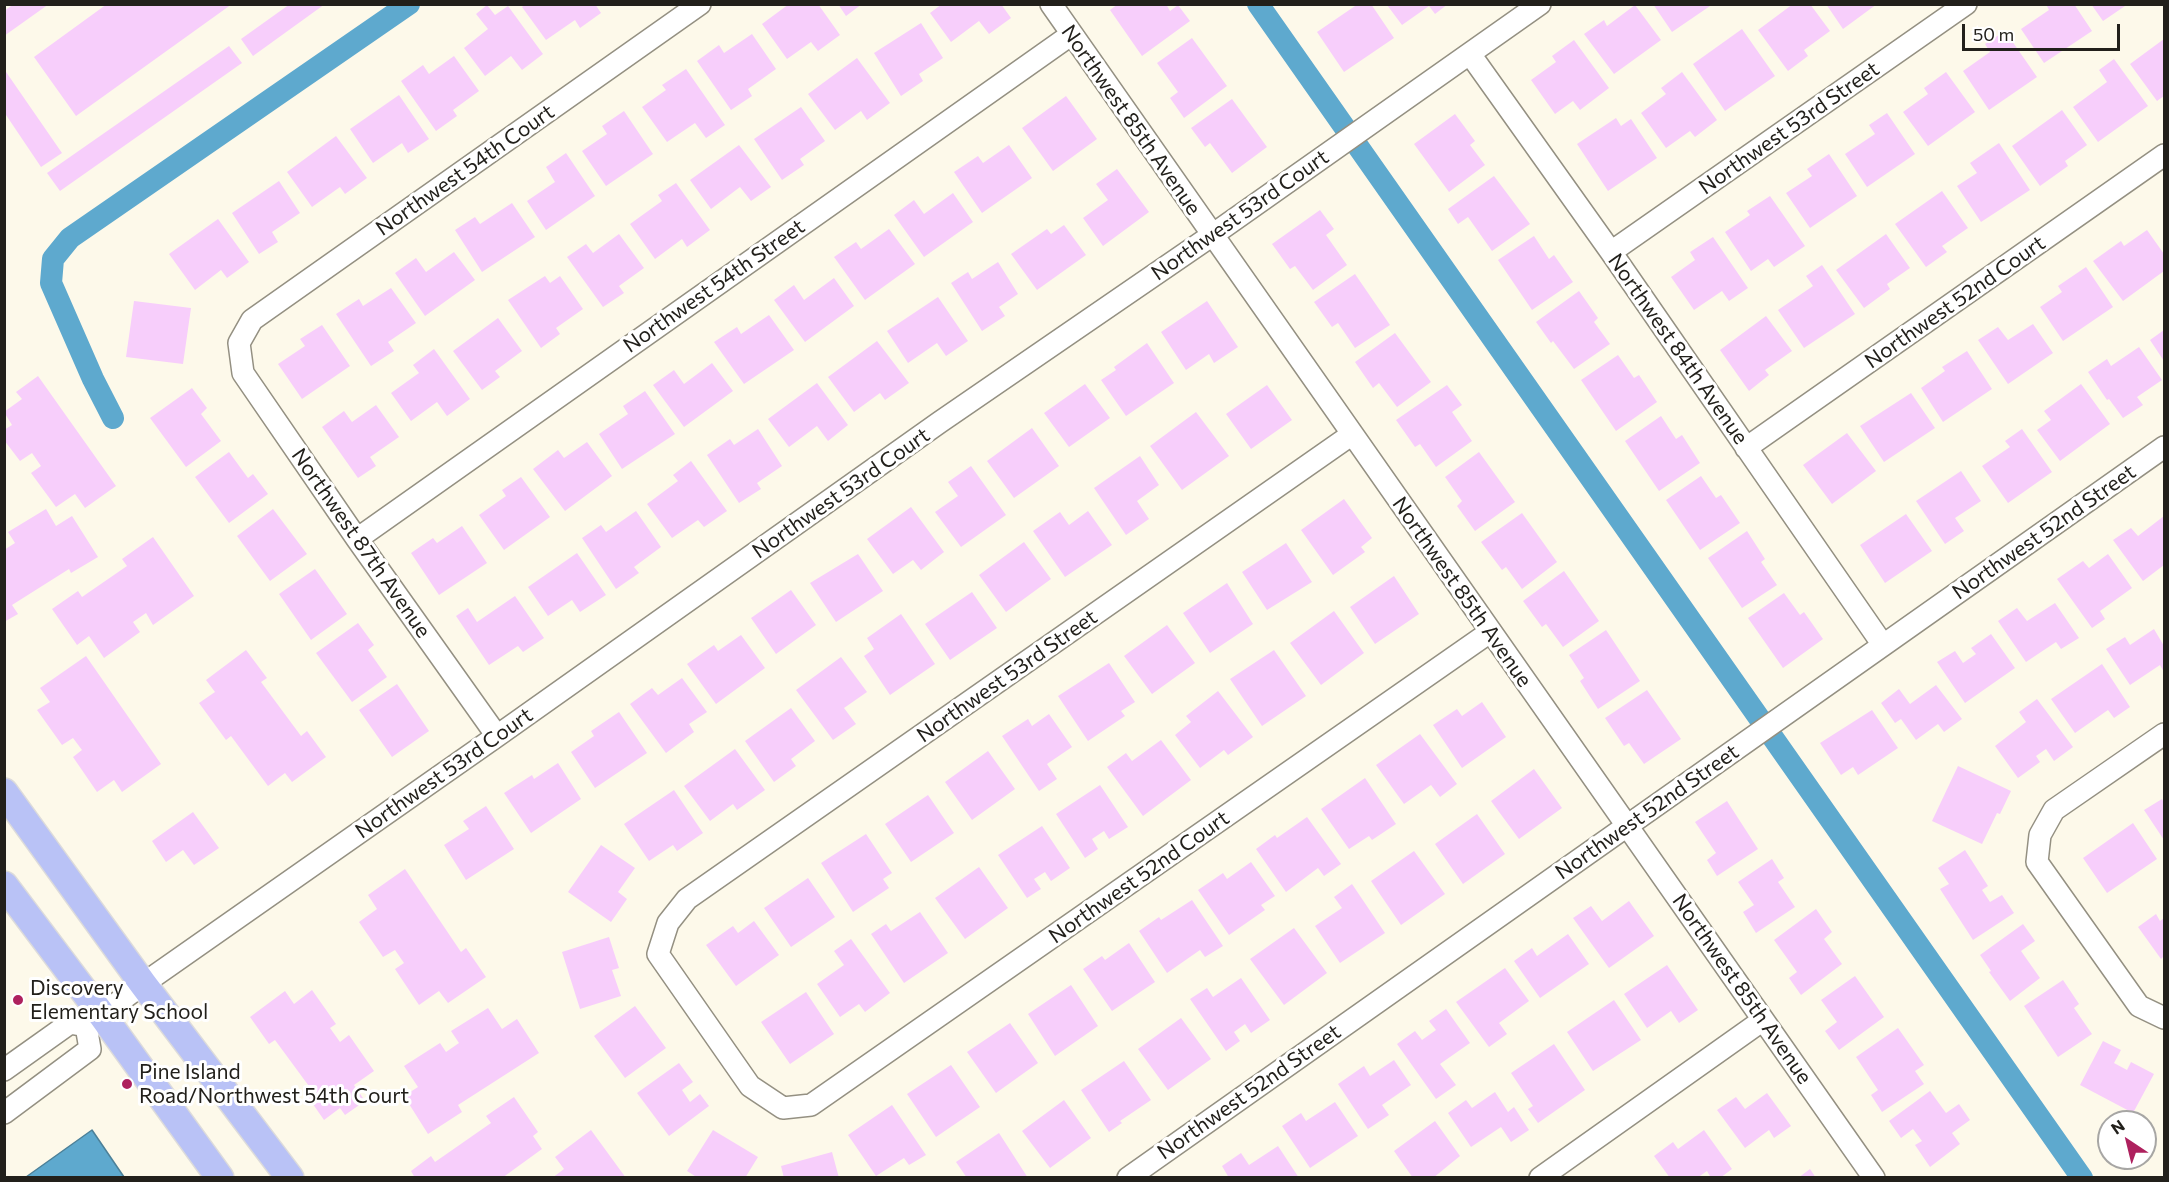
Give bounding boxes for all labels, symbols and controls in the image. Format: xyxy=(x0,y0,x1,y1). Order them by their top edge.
scale bar xyxy=(1965,12,2122,50)
street label: Northwest 85th Avenue xyxy=(1056,20,1206,220)
text: 50 m xyxy=(1973,23,2014,45)
street label: Northwest 53rd Street xyxy=(1694,56,1884,200)
street label: Northwest 54th Court xyxy=(371,99,559,241)
street label: Northwest 53rd Court xyxy=(1146,144,1334,286)
street label: Northwest 54th Street xyxy=(619,214,809,358)
street label: Northwest 52nd Court xyxy=(1860,230,2050,374)
street label: Northwest 84th Avenue xyxy=(1603,249,1753,449)
street label: Northwest 53rd Court xyxy=(747,422,935,564)
street label: Northwest 87th Avenue xyxy=(286,444,436,642)
street label: Northwest 52nd Street xyxy=(1947,459,2141,605)
street label: Northwest 85th Avenue xyxy=(1387,492,1537,692)
street label: Northwest 53rd Street xyxy=(912,604,1102,748)
street label: Northwest 53rd Court xyxy=(350,702,538,844)
street label: Northwest 52nd Street xyxy=(1550,739,1744,885)
street label: Northwest 52nd Court xyxy=(1044,805,1234,949)
street label: Northwest 85th Avenue xyxy=(1667,889,1817,1089)
place label: Discovery Elementary School xyxy=(30,975,208,1025)
marker: Discovery Elementary School xyxy=(11,993,25,1007)
street label: Northwest 52nd Street xyxy=(1152,1019,1346,1165)
place label: Pine Island Road/Northwest 54th Court xyxy=(139,1059,409,1109)
marker: Pine Island Road/Northwest 54th Court xyxy=(120,1077,134,1091)
north arrow xyxy=(2097,1110,2157,1170)
text: N xyxy=(2107,1115,2128,1138)

